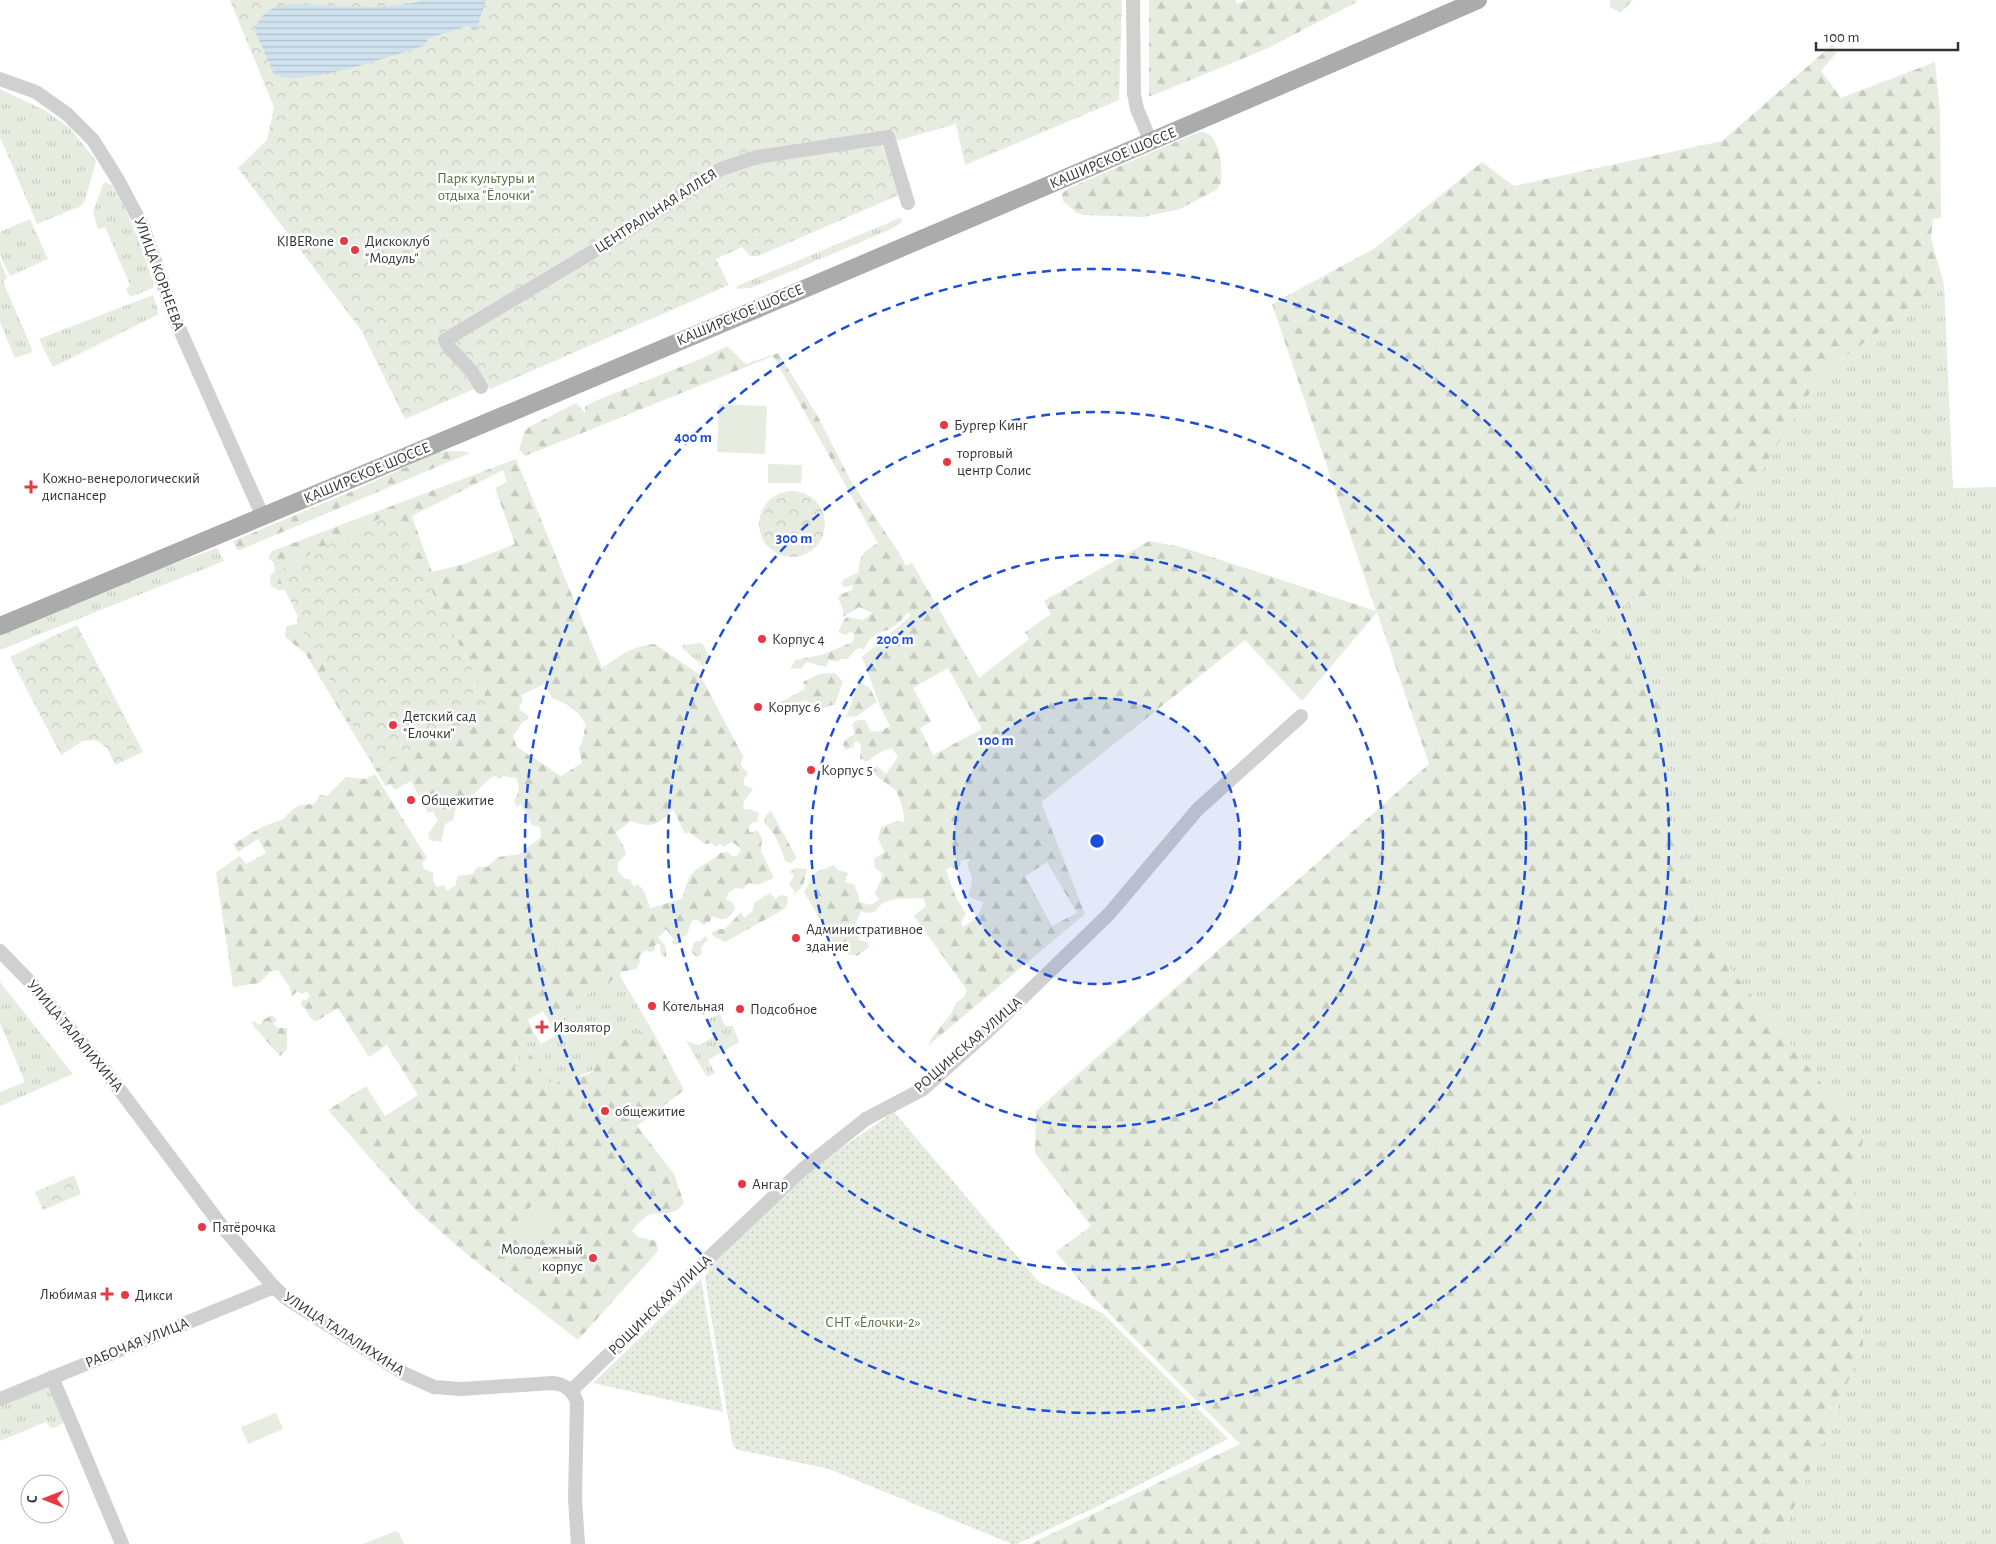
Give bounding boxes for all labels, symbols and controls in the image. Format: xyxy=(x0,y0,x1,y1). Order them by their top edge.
scale bar xyxy=(1816,20,1958,52)
text: 100 m xyxy=(1824,30,1859,45)
street label: КАШИРСКОЕ ШОССЕ xyxy=(1047,124,1179,191)
street label: ЦЕНТРАЛЬНАЯ АЛЛЕЯ xyxy=(592,166,720,256)
park label: Парк культуры и отдыха "Ёлочки" xyxy=(437,171,535,203)
street label: УЛИЦА КОРНЕЕВА xyxy=(132,215,187,333)
place label: KIBERone xyxy=(277,234,334,249)
place label: Дискоклуб "Модуль" xyxy=(365,234,430,266)
marker: KIBERone xyxy=(338,235,350,247)
marker: Дискоклуб "Модуль" xyxy=(349,244,361,256)
street label: КАШИРСКОЕ ШОССЕ xyxy=(674,281,806,348)
place label: Бургер Кинг xyxy=(954,418,1029,433)
marker: Бургер Кинг xyxy=(938,419,950,431)
text: 400 m xyxy=(674,430,712,445)
street label: КАШИРСКОЕ ШОССЕ xyxy=(301,439,433,506)
place label: торговый центр Солис xyxy=(956,446,1031,478)
marker: торговый центр Солис xyxy=(941,456,953,468)
place label: Кожно-венерологический диспансер xyxy=(42,471,200,503)
marker: Кожно-венерологический диспансер xyxy=(24,480,38,494)
text: 300 m xyxy=(776,531,812,546)
place label: Корпус 4 xyxy=(772,632,825,647)
text: 200 m xyxy=(876,632,914,647)
marker: Корпус 4 xyxy=(756,633,768,645)
place label: Корпус 6 xyxy=(768,700,821,715)
marker: Корпус 6 xyxy=(752,701,764,713)
place label: Детский сад "Елочки" xyxy=(403,709,476,741)
marker: Детский сад "Елочки" xyxy=(387,719,399,731)
text: 100 m xyxy=(978,733,1014,748)
place label: Корпус 5 xyxy=(821,763,873,778)
marker: Корпус 5 xyxy=(805,764,817,776)
place label: Общежитие xyxy=(421,793,494,808)
marker: Общежитие xyxy=(405,794,417,806)
centre of rings xyxy=(1088,832,1106,850)
place label: Административное здание xyxy=(806,922,923,954)
marker: Административное здание xyxy=(790,932,802,944)
street label: УЛИЦА ТАЛАЛИХИНА xyxy=(24,977,126,1095)
street label: РОЩИНСКАЯ УЛИЦА xyxy=(911,994,1025,1096)
place label: Котельная xyxy=(662,999,724,1014)
marker: Котельная xyxy=(646,1000,658,1012)
place label: Подсобное xyxy=(750,1002,817,1017)
marker: Подсобное xyxy=(734,1003,746,1015)
marker: Изолятор xyxy=(535,1020,549,1034)
place label: Изолятор xyxy=(553,1020,611,1035)
place label: общежитие xyxy=(615,1104,685,1119)
marker: общежитие xyxy=(599,1105,611,1117)
place label: Ангар xyxy=(752,1177,789,1192)
marker: Ангар xyxy=(736,1178,748,1190)
place label: Пятёрочка xyxy=(212,1220,276,1235)
marker: Пятёрочка xyxy=(196,1221,208,1233)
place label: Молодежный корпус xyxy=(501,1242,583,1274)
marker: Молодежный корпус xyxy=(587,1252,599,1264)
street label: РОЩИНСКАЯ УЛИЦА xyxy=(606,1252,715,1358)
place label: Любимая xyxy=(40,1287,97,1302)
marker: Любимая xyxy=(101,1288,113,1300)
place label: Дикси xyxy=(135,1288,173,1303)
marker: Дикси xyxy=(119,1289,131,1301)
street label: УЛИЦА ТАЛАЛИХИНА xyxy=(281,1289,407,1379)
park label: СНТ «Ёлочки-2» xyxy=(825,1314,921,1330)
street label: РАБОЧАЯ УЛИЦА xyxy=(83,1315,191,1371)
north arrow xyxy=(20,1474,70,1524)
text: С xyxy=(26,1495,40,1503)

